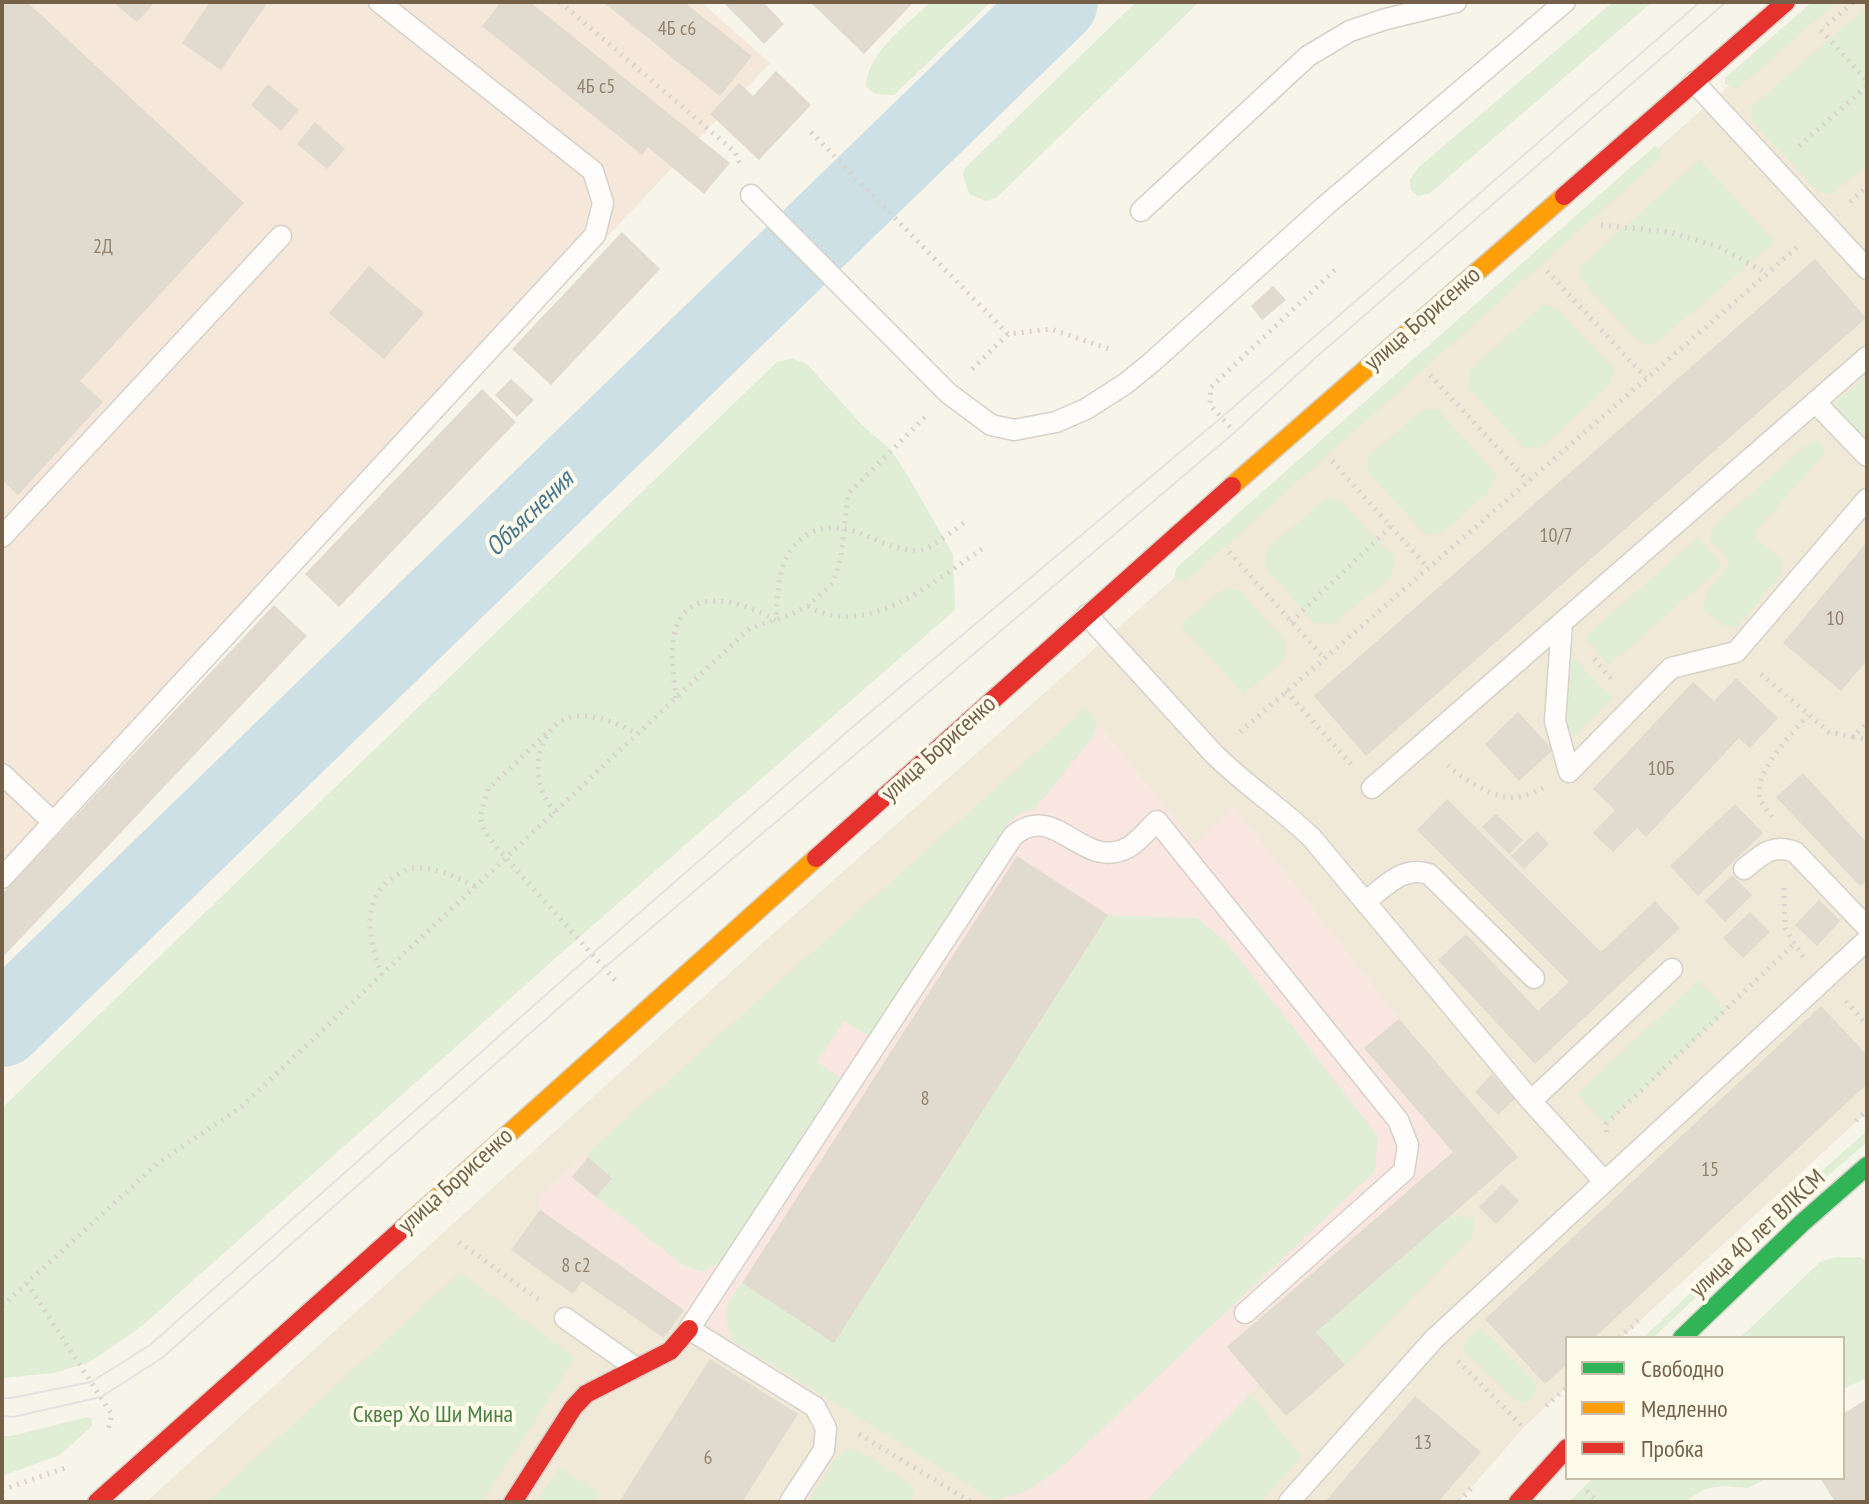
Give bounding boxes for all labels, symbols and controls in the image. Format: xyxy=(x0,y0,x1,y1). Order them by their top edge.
house number: 4Б с6 xyxy=(658,17,696,41)
house number: 4Б с5 xyxy=(577,75,615,99)
house number: 2Д xyxy=(93,235,113,259)
street label: улица Борисенко xyxy=(1359,261,1487,377)
water label: Объяснения xyxy=(480,465,580,563)
house number: 10/7 xyxy=(1540,524,1572,548)
house number: 10 xyxy=(1826,607,1844,631)
street label: улица Борисенко xyxy=(876,690,1002,808)
house number: 10Б xyxy=(1648,757,1674,781)
house number: 8 xyxy=(921,1087,929,1111)
street label: улица Борисенко xyxy=(393,1122,519,1240)
house number: 15 xyxy=(1701,1158,1719,1182)
street label: улица 40 лет ВЛКСМ xyxy=(1684,1164,1832,1304)
house number: 8 с2 xyxy=(561,1254,591,1278)
legend xyxy=(1565,1336,1845,1480)
text: Свободно xyxy=(1641,1353,1724,1384)
text: Медленно xyxy=(1641,1393,1728,1424)
park label: Сквер Хо Ши Мина xyxy=(353,1401,513,1429)
house number: 13 xyxy=(1414,1431,1432,1455)
text: Пробка xyxy=(1641,1433,1704,1464)
house number: 6 xyxy=(704,1446,712,1470)

